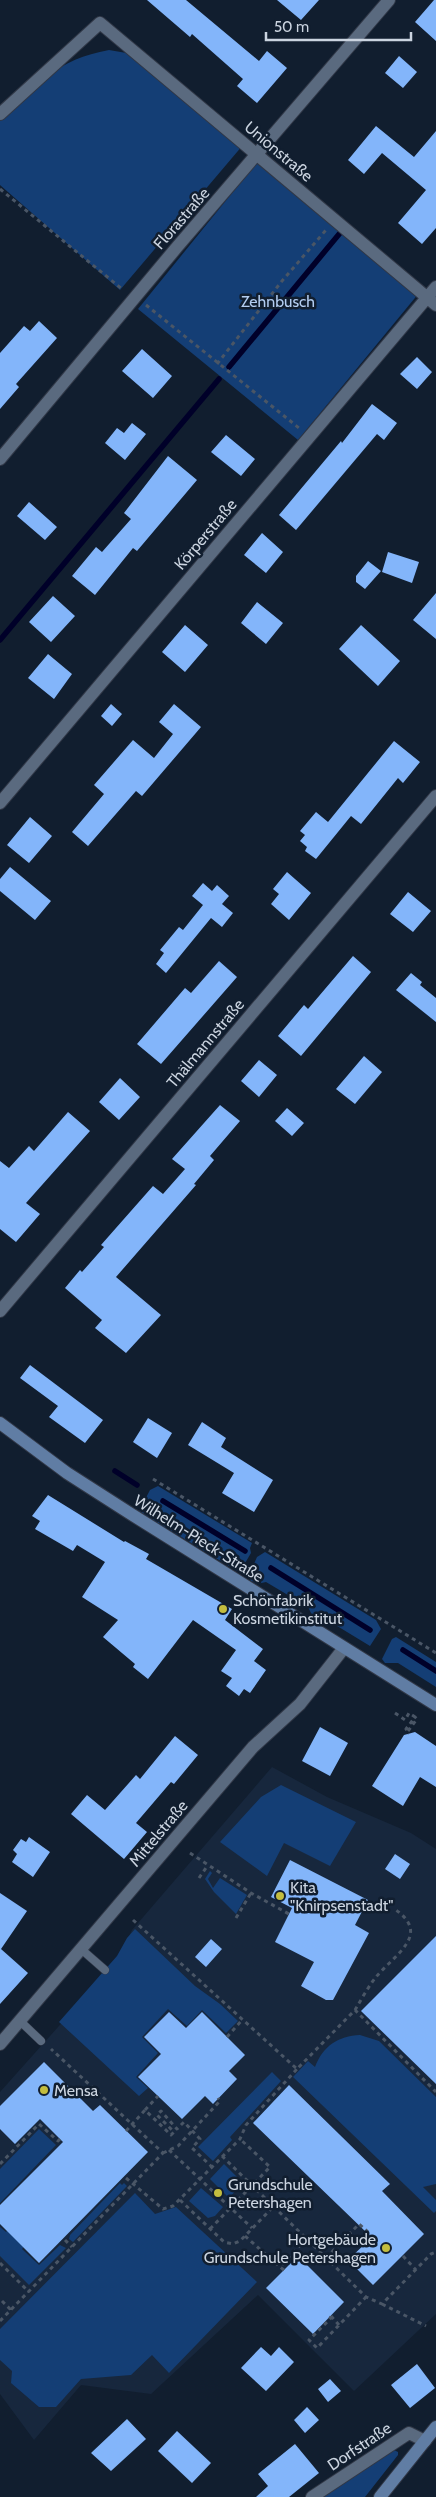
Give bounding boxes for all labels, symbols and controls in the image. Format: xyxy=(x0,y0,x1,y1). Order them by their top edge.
scale bar xyxy=(266,10,411,42)
text: 50 m xyxy=(274,18,309,36)
street label: Unionstraße xyxy=(241,117,317,185)
street label: Florastraße xyxy=(149,184,213,253)
park label: Zehnbusch xyxy=(241,292,315,311)
street label: Körperstraße xyxy=(170,495,240,574)
street label: Thälmannstraße xyxy=(163,995,248,1092)
street label: Wilhelm-Pieck-Straße xyxy=(130,1491,267,1586)
place label: Schönfabrik Kosmetikinstitut xyxy=(233,1591,343,1628)
marker: Schönfabrik Kosmetikinstitut xyxy=(217,1603,229,1615)
street label: Mittelstraße xyxy=(125,1796,192,1870)
place label: Kita "Knirpsenstadt" xyxy=(290,1878,393,1915)
marker: Kita "Knirpsenstadt" xyxy=(274,1890,286,1902)
place label: Mensa xyxy=(54,2081,99,2100)
marker: Mensa xyxy=(38,2084,50,2096)
place label: Grundschule Petershagen xyxy=(228,2175,313,2212)
marker: Grundschule Petershagen xyxy=(212,2187,224,2199)
place label: Hortgebäude Grundschule Petershagen xyxy=(204,2230,376,2267)
marker: Hortgebäude Grundschule Petershagen xyxy=(380,2242,392,2254)
street label: Dorfstraße xyxy=(324,2418,395,2475)

